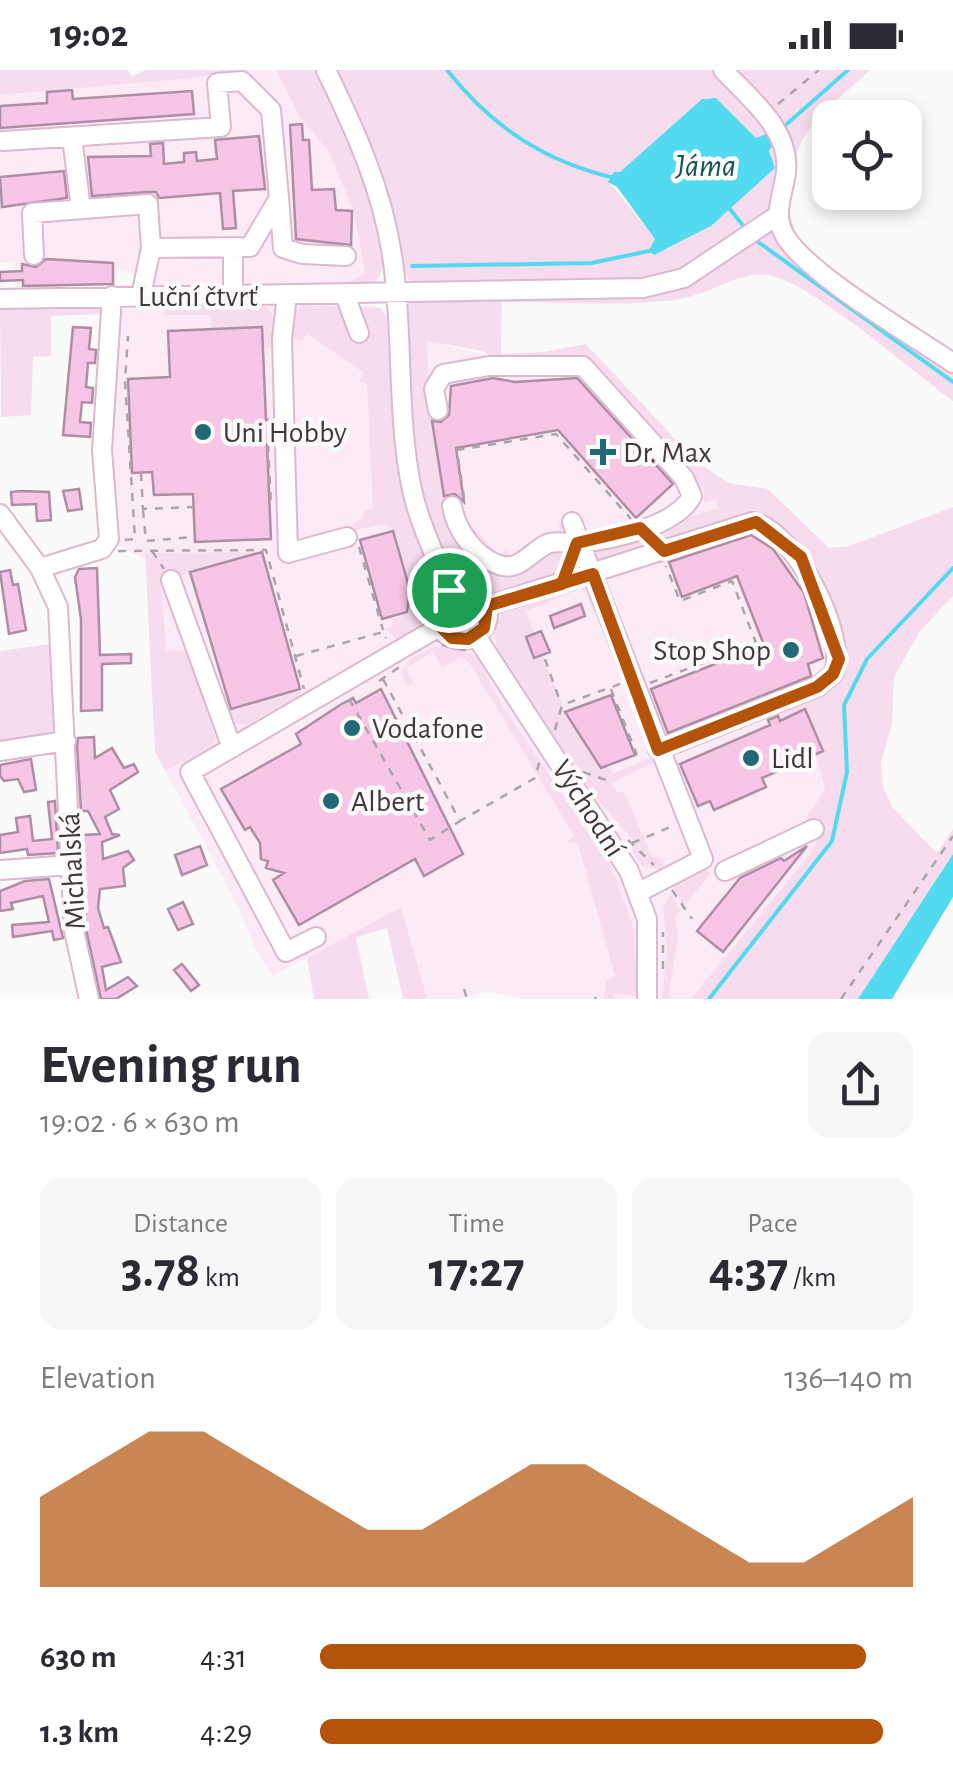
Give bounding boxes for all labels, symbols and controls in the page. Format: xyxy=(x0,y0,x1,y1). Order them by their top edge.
text: 19:02 xyxy=(50,16,128,54)
map controls xyxy=(812,100,922,210)
button: locate xyxy=(812,100,922,210)
water label: Jáma xyxy=(675,150,736,182)
street label: Luční čtvrť xyxy=(138,282,258,312)
place label: Uni Hobby xyxy=(223,418,347,448)
marker: Uni Hobby xyxy=(192,421,214,443)
place label: Dr. Max xyxy=(623,438,712,468)
marker: Dr. Max xyxy=(592,441,614,463)
pin xyxy=(407,548,492,633)
icon: arrive xyxy=(422,563,477,618)
place label: Stop Shop xyxy=(653,636,771,666)
marker: Stop Shop xyxy=(780,639,802,661)
place label: Vodafone xyxy=(372,714,484,744)
marker: Vodafone xyxy=(341,717,363,739)
place label: Lidl xyxy=(771,744,814,774)
marker: Lidl xyxy=(740,747,762,769)
street label: Východní xyxy=(546,755,631,863)
place label: Albert xyxy=(351,787,425,817)
marker: Albert xyxy=(320,790,342,812)
street label: Michalská xyxy=(55,812,91,930)
button: share xyxy=(808,1032,913,1137)
text: Evening run xyxy=(40,1038,302,1093)
text: 19:02 · 6 × 630 m xyxy=(40,1106,240,1138)
text: Distance xyxy=(133,1210,228,1238)
text: Time xyxy=(449,1210,504,1238)
text: Pace xyxy=(747,1210,798,1238)
text: 3.78 xyxy=(121,1246,200,1296)
text: 17:27 xyxy=(428,1246,525,1296)
text: 4:37 xyxy=(709,1246,788,1296)
text: km xyxy=(200,1264,240,1292)
text: /km xyxy=(788,1264,836,1292)
text: Elevation xyxy=(40,1362,156,1394)
text: 136–140 m xyxy=(784,1362,913,1394)
text: 630 m xyxy=(40,1641,117,1673)
text: 4:31 xyxy=(200,1641,247,1673)
text: 1.3 km xyxy=(40,1716,119,1748)
text: 4:29 xyxy=(200,1716,252,1748)

